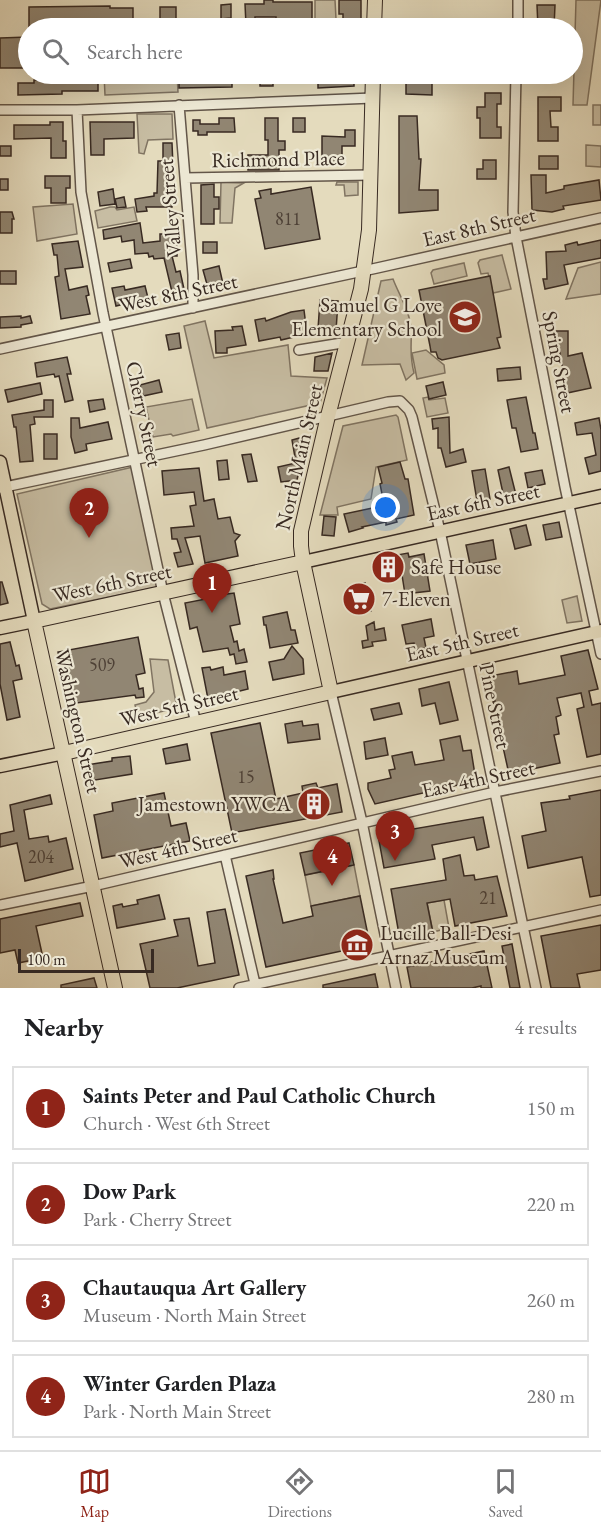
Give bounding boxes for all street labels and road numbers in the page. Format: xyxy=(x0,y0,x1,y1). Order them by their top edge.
street label: Richmond Place xyxy=(211,144,345,173)
street label: Valley Street xyxy=(152,158,187,258)
street label: East 8th Street xyxy=(420,200,538,253)
street label: West 8th Street xyxy=(116,267,240,318)
street label: Spring Street xyxy=(536,309,583,416)
street label: Cherry Street xyxy=(120,359,169,470)
street label: North Main Street xyxy=(269,381,329,533)
street label: East 6th Street xyxy=(424,476,542,527)
street label: West 6th Street xyxy=(50,557,174,608)
street label: East 5th Street xyxy=(403,615,521,668)
street label: Washington Street xyxy=(49,646,108,796)
street label: Pine Street xyxy=(473,661,518,751)
street label: West 5th Street xyxy=(117,679,241,732)
street label: East 4th Street xyxy=(419,753,537,804)
street label: West 4th Street xyxy=(116,821,240,874)

